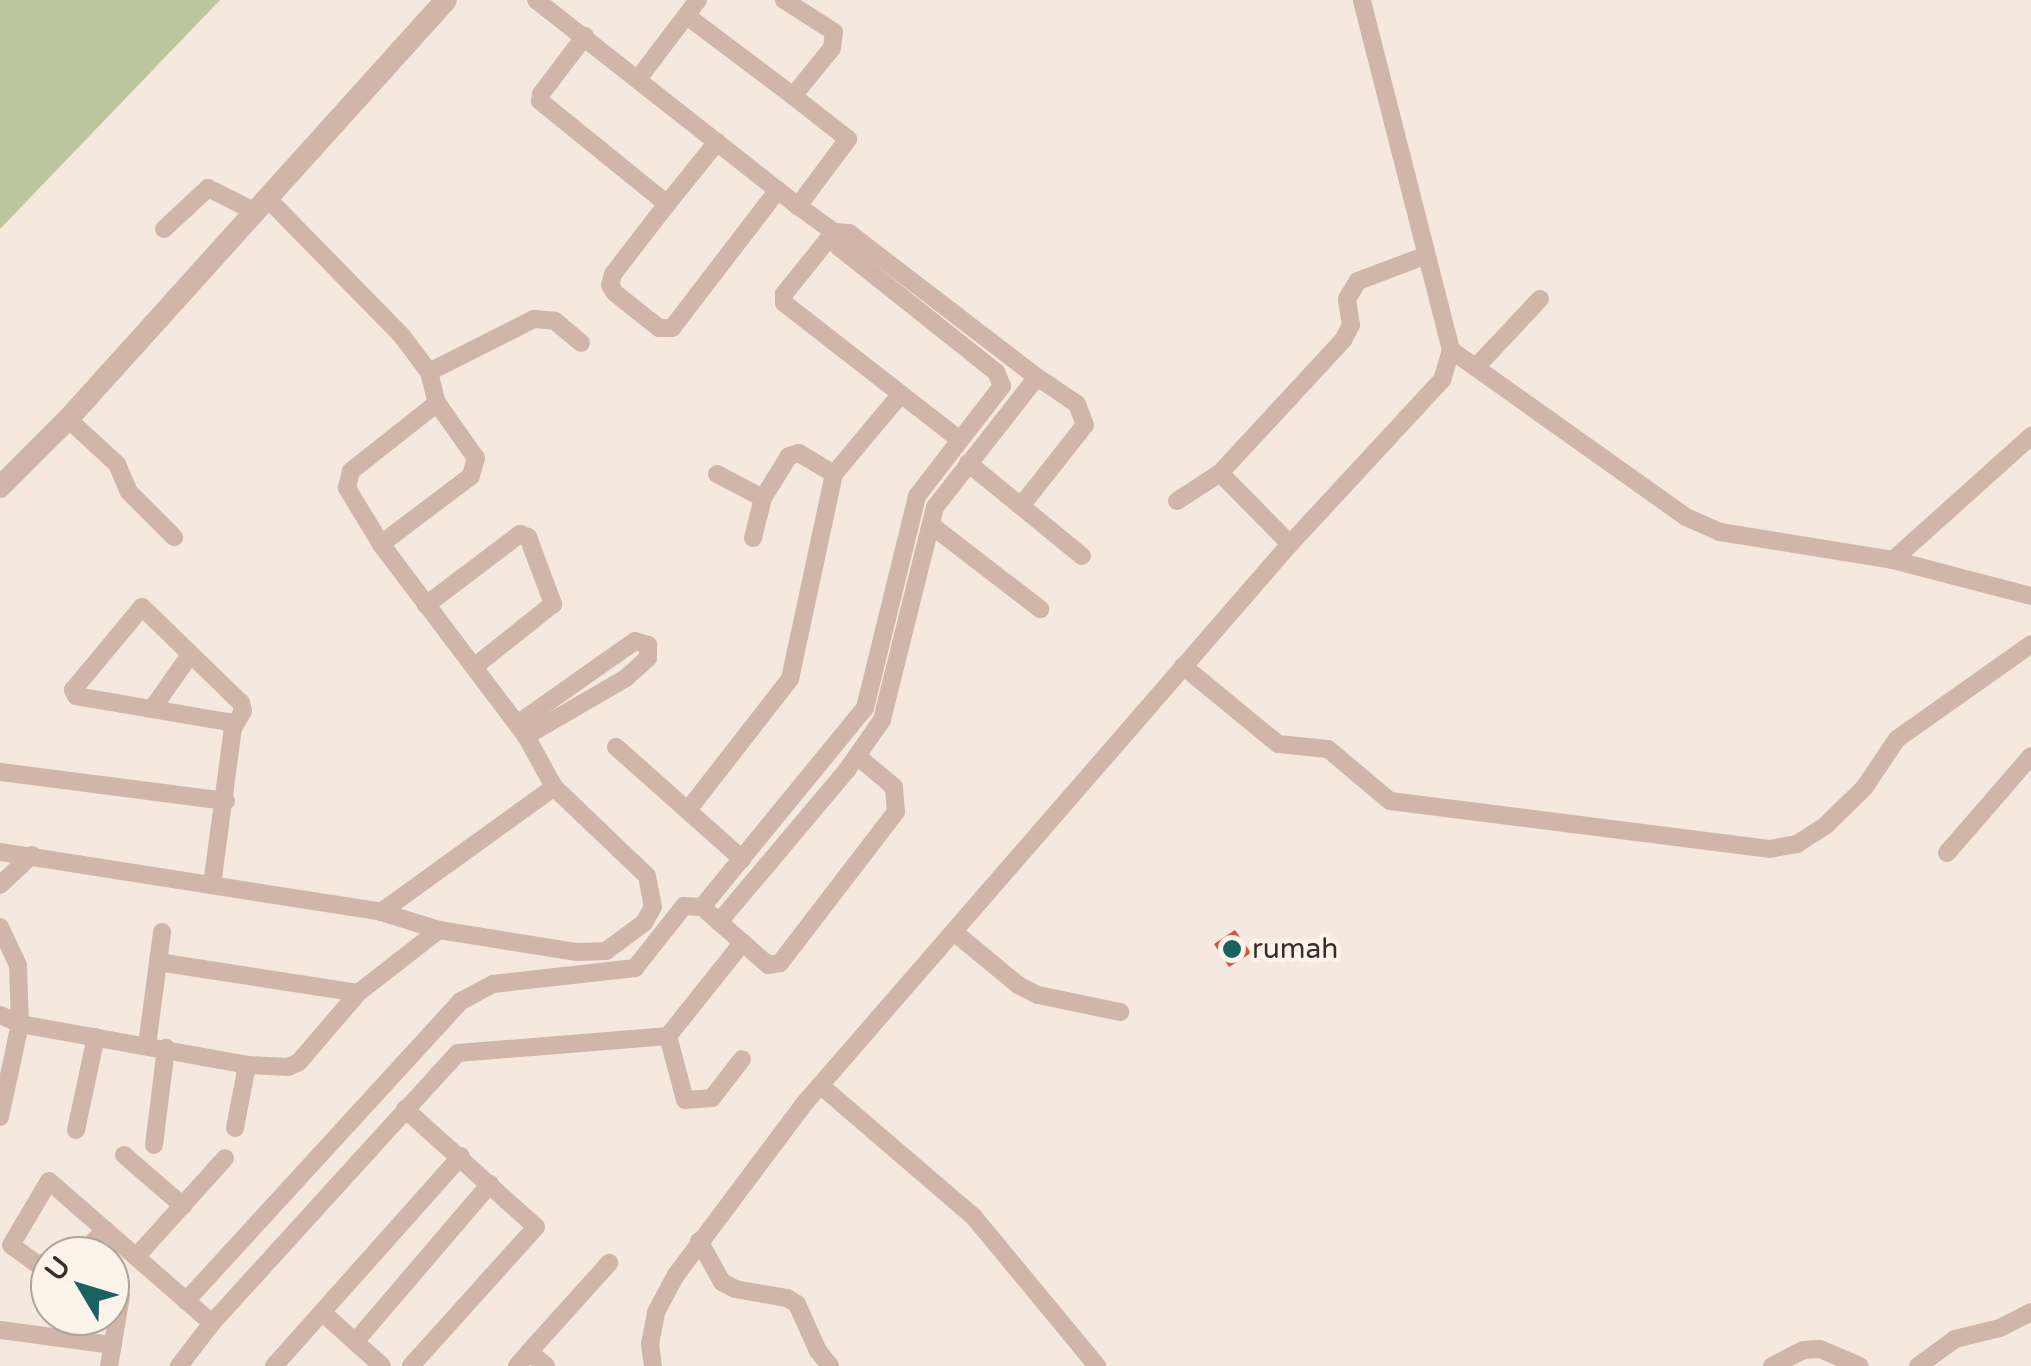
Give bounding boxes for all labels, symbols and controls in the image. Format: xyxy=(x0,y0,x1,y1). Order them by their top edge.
place label: rumah xyxy=(1252,932,1338,966)
marker: rumah xyxy=(1221,938,1243,960)
north arrow xyxy=(30,1236,130,1336)
text: U xyxy=(38,1250,78,1288)

